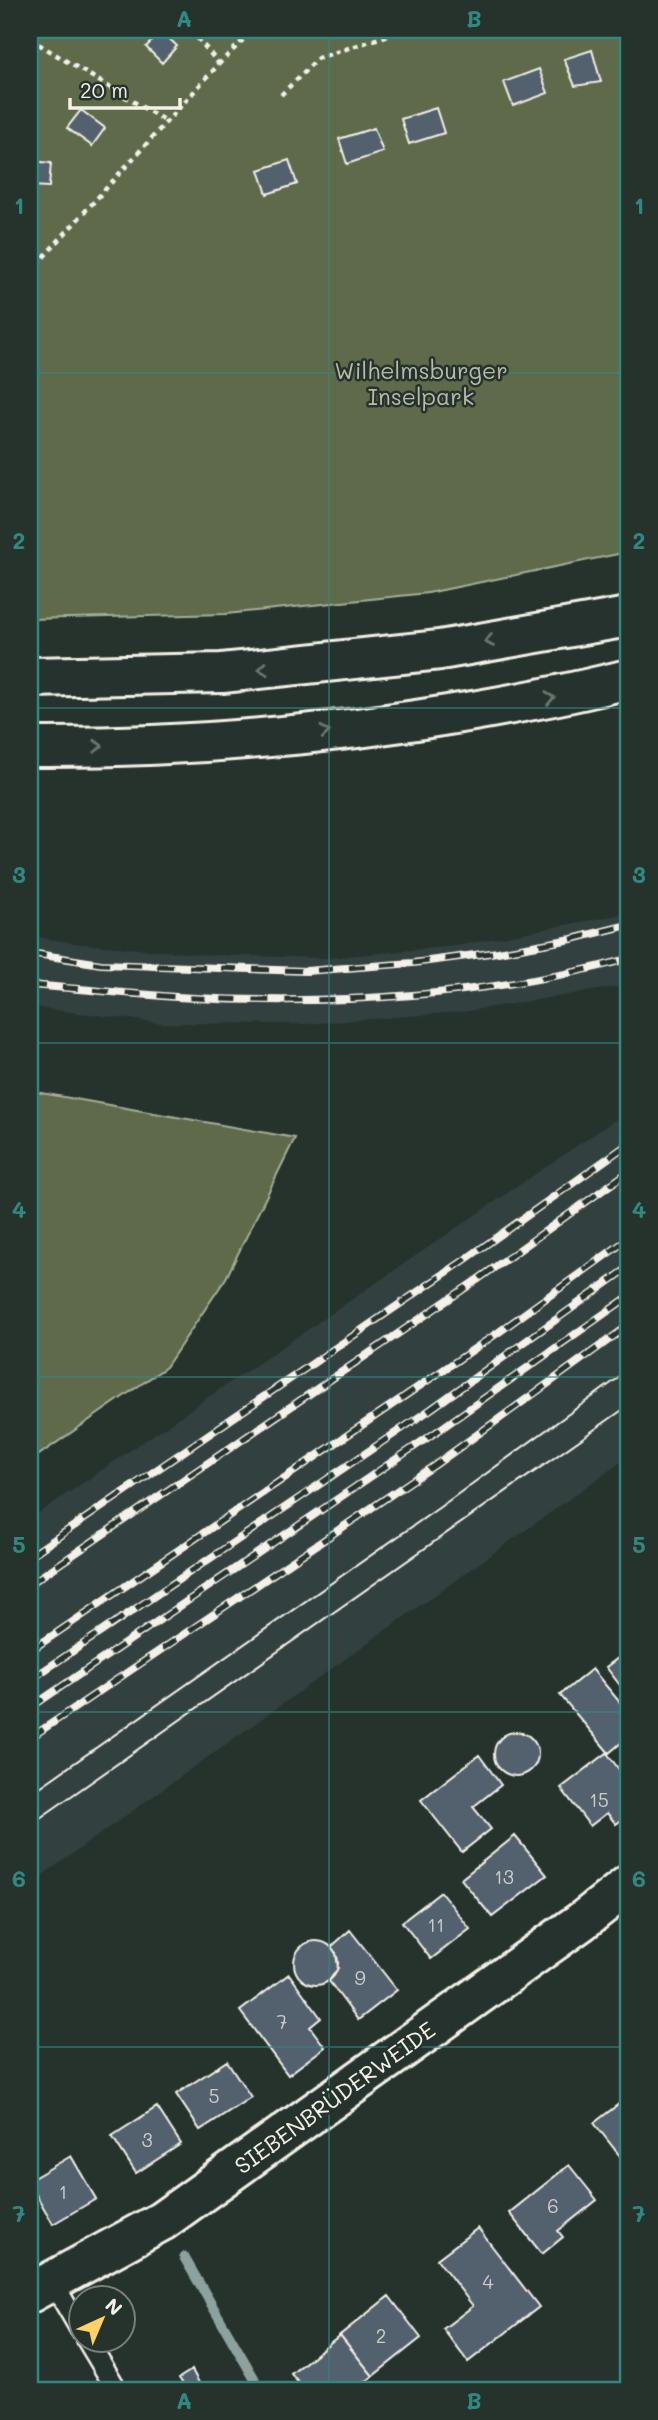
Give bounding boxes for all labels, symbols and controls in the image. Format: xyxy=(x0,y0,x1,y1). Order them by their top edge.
text: A xyxy=(176,3,192,33)
text: B xyxy=(466,3,482,33)
scale bar xyxy=(70,66,180,110)
text: 20 m xyxy=(80,76,128,103)
text: 1 xyxy=(14,190,24,220)
text: 1 xyxy=(634,190,644,220)
park label: Wilhelmsburger Inselpark xyxy=(334,355,508,411)
text: 2 xyxy=(13,525,25,555)
text: 2 xyxy=(633,525,645,555)
one-way arrow xyxy=(483,633,495,648)
one-way arrow xyxy=(257,661,269,676)
one-way arrow xyxy=(544,691,556,706)
one-way arrow xyxy=(319,725,331,740)
one-way arrow xyxy=(93,739,104,754)
text: 3 xyxy=(12,859,26,889)
text: 3 xyxy=(632,859,646,889)
text: 4 xyxy=(12,1194,26,1224)
text: 4 xyxy=(632,1194,646,1224)
text: 5 xyxy=(12,1529,26,1559)
text: 5 xyxy=(632,1529,646,1559)
house number: 15 xyxy=(589,1787,609,1812)
text: 6 xyxy=(12,1863,26,1893)
text: 6 xyxy=(632,1863,646,1893)
house number: 13 xyxy=(494,1864,514,1889)
house number: 11 xyxy=(428,1912,445,1937)
house number: 9 xyxy=(354,1965,366,1990)
house number: 7 xyxy=(277,2009,287,2034)
street label: SIEBENBRÜDERWEIDE xyxy=(228,2014,441,2180)
house number: 5 xyxy=(208,2083,220,2108)
house number: 3 xyxy=(141,2127,153,2152)
house number: 1 xyxy=(59,2179,67,2204)
house number: 6 xyxy=(547,2193,559,2218)
text: 7 xyxy=(13,2198,26,2228)
text: 7 xyxy=(633,2198,646,2228)
house number: 4 xyxy=(482,2269,494,2294)
north arrow xyxy=(66,2284,136,2354)
text: N xyxy=(100,2292,128,2320)
house number: 2 xyxy=(376,2323,386,2348)
text: A xyxy=(176,2385,192,2415)
text: B xyxy=(466,2385,482,2415)

